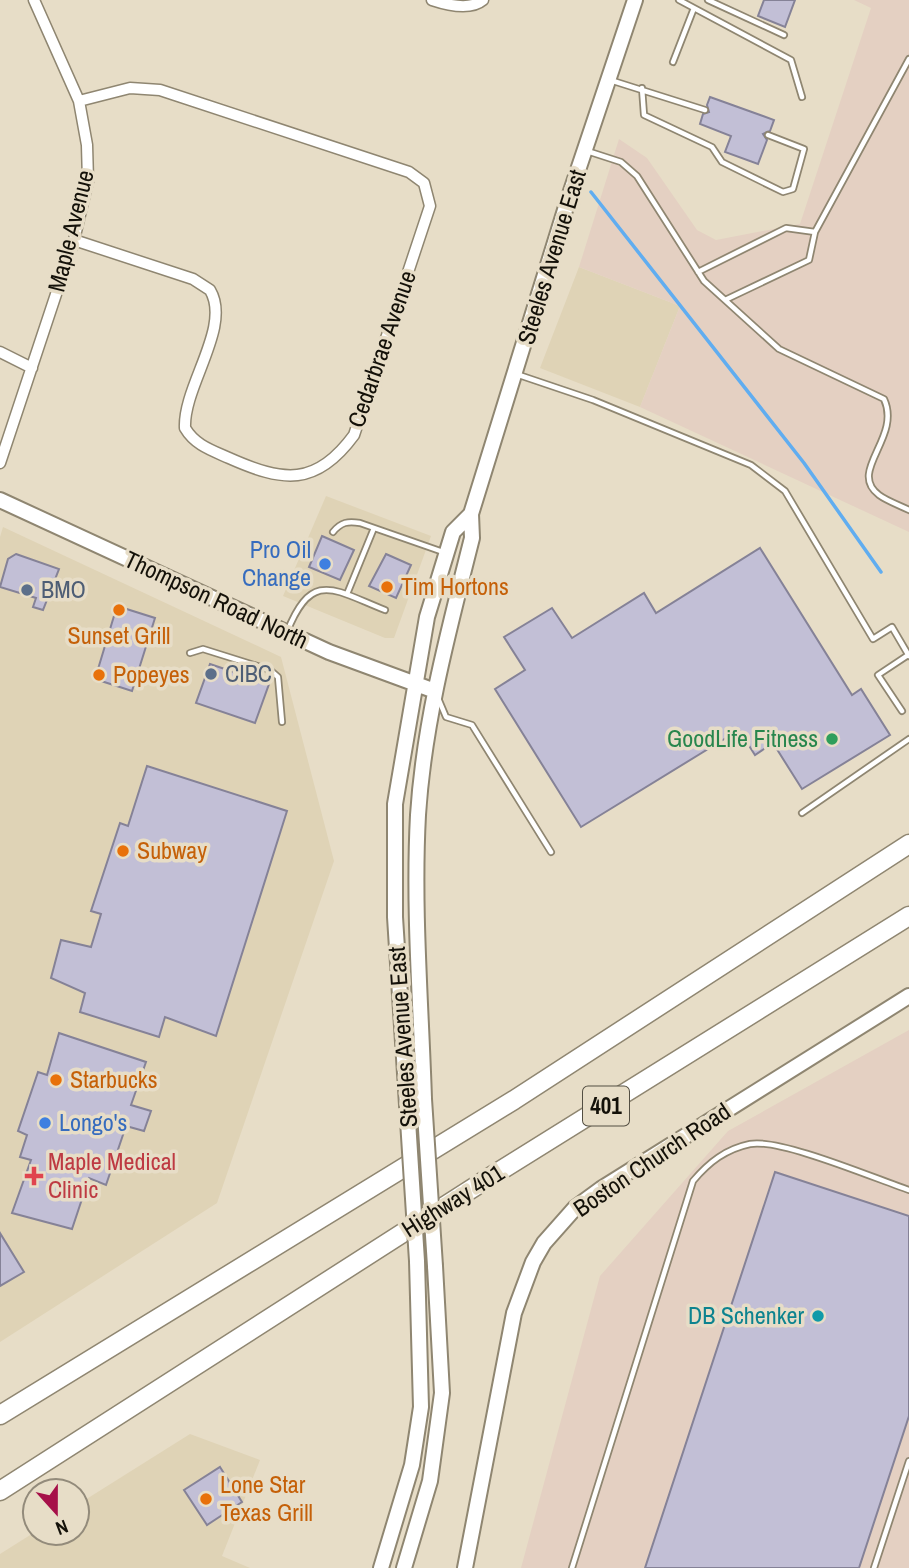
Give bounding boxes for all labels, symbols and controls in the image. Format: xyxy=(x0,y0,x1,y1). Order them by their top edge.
street label: Steeles Avenue East xyxy=(509,165,593,348)
street label: Maple Avenue xyxy=(39,167,101,295)
street label: Cedarbrae Avenue xyxy=(339,266,423,431)
place label: Pro Oil Change xyxy=(242,533,311,593)
street label: Thompson Road North xyxy=(119,543,313,656)
marker: Pro Oil Change xyxy=(317,556,333,572)
place label: Tim Hortons xyxy=(401,570,509,602)
place label: BMO xyxy=(41,573,86,605)
marker: Tim Hortons xyxy=(379,579,395,595)
marker: BMO xyxy=(19,582,35,598)
marker: Sunset Grill xyxy=(111,602,127,618)
place label: Sunset Grill xyxy=(68,619,170,651)
place label: CIBC xyxy=(225,657,272,689)
place label: Popeyes xyxy=(113,658,190,690)
marker: CIBC xyxy=(203,666,219,682)
marker: Popeyes xyxy=(91,667,107,683)
place label: GoodLife Fitness xyxy=(667,722,818,754)
marker: GoodLife Fitness xyxy=(824,731,840,747)
place label: Subway xyxy=(137,834,207,866)
marker: Subway xyxy=(115,843,131,859)
street label: Steeles Avenue East xyxy=(380,945,424,1129)
place label: Starbucks xyxy=(70,1063,158,1095)
marker: Starbucks xyxy=(48,1072,64,1088)
road number: 401 xyxy=(583,1086,629,1126)
street label: Boston Church Road xyxy=(567,1095,736,1224)
place label: Longo's xyxy=(59,1106,127,1138)
marker: Longo's xyxy=(37,1115,53,1131)
place label: Maple Medical Clinic xyxy=(48,1145,176,1205)
street label: Highway 401 xyxy=(395,1156,510,1244)
marker: Maple Medical Clinic xyxy=(26,1168,42,1184)
place label: DB Schenker xyxy=(688,1299,804,1331)
marker: DB Schenker xyxy=(810,1308,826,1324)
place label: Lone Star Texas Grill xyxy=(220,1468,313,1528)
north arrow xyxy=(21,1477,91,1547)
marker: Lone Star Texas Grill xyxy=(198,1491,214,1507)
text: N xyxy=(52,1514,72,1542)

